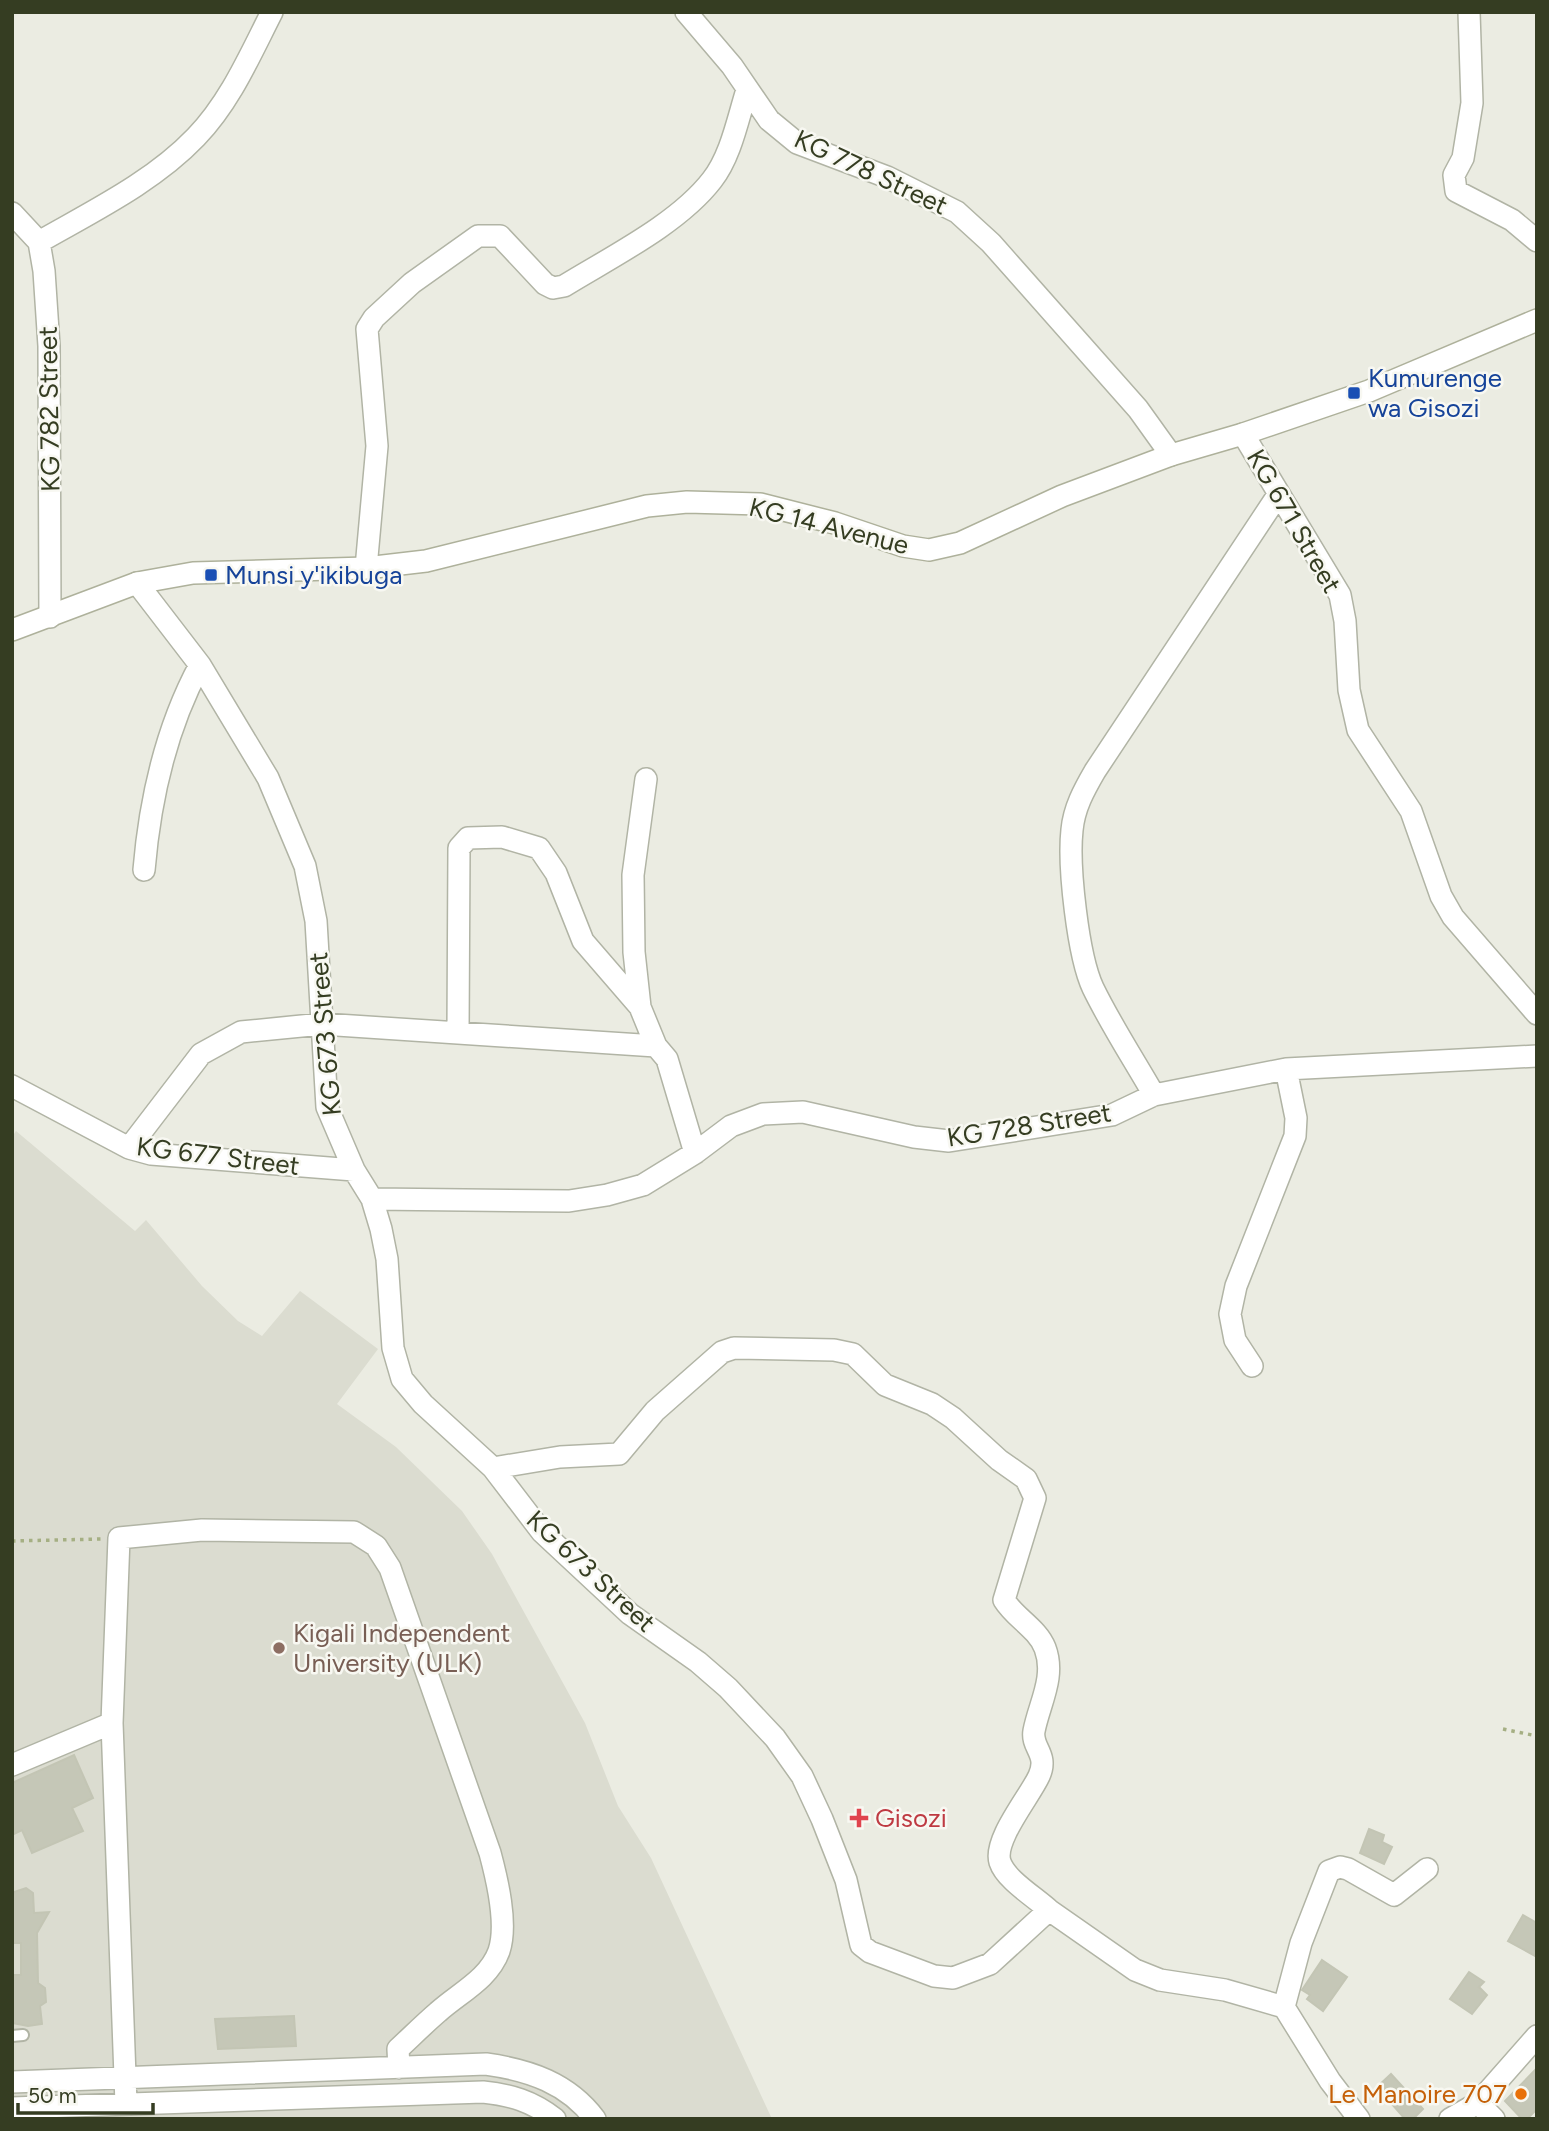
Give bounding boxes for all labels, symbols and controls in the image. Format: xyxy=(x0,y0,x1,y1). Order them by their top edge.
street label: KG 778 Street xyxy=(789,123,953,221)
street label: KG 782 Street xyxy=(32,326,66,492)
place label: Kumurenge wa Gisozi xyxy=(1368,362,1502,424)
marker: Kumurenge wa Gisozi xyxy=(1346,385,1362,401)
street label: KG 671 Street xyxy=(1240,443,1348,599)
street label: KG 14 Avenue xyxy=(746,491,912,561)
place label: Munsi y'ikibuga xyxy=(225,559,402,591)
marker: Munsi y'ikibuga xyxy=(203,567,219,583)
street label: KG 673 Street xyxy=(302,951,348,1117)
street label: KG 728 Street xyxy=(945,1096,1114,1154)
street label: KG 677 Street xyxy=(135,1130,301,1182)
street label: KG 673 Street xyxy=(520,1503,662,1639)
place label: Kigali Independent University (ULK) xyxy=(293,1617,511,1679)
marker: Kigali Independent University (ULK) xyxy=(271,1640,287,1656)
place label: Gisozi xyxy=(875,1802,947,1834)
marker: Gisozi xyxy=(849,1808,869,1828)
scale bar xyxy=(18,2072,152,2116)
place label: Le Manoire 707 xyxy=(1328,2078,1507,2110)
text: 50 m xyxy=(28,2083,77,2108)
marker: Le Manoire 707 xyxy=(1513,2086,1529,2102)

